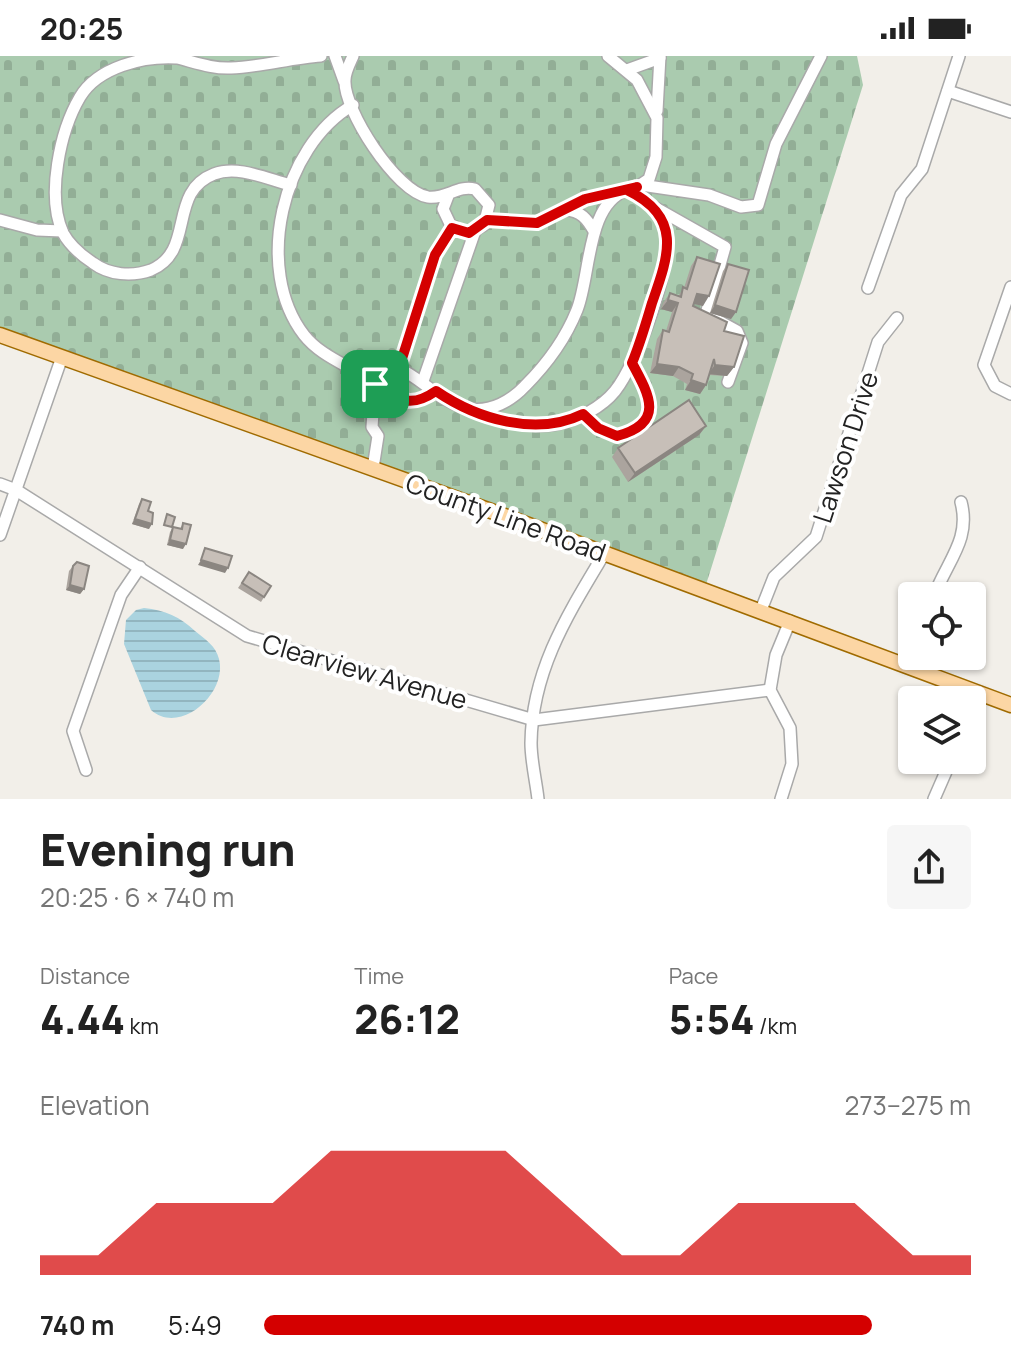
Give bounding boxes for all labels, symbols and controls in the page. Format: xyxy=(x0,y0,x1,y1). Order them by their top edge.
text: 20:25 xyxy=(40,8,123,49)
pin xyxy=(341,350,409,418)
icon: arrive xyxy=(353,362,397,406)
street label: Lawson Drive xyxy=(804,367,886,527)
street label: County Line Road xyxy=(401,464,611,570)
map controls xyxy=(898,582,986,774)
button: locate xyxy=(898,582,986,670)
street label: Clearview Avenue xyxy=(258,625,472,717)
button: layers xyxy=(898,686,986,774)
text: Evening run xyxy=(40,819,296,879)
button: share xyxy=(887,825,971,909)
text: 20:25 · 6 × 740 m xyxy=(40,879,234,915)
text: Distance xyxy=(40,961,130,991)
text: Time xyxy=(354,961,404,991)
text: Pace xyxy=(669,961,718,991)
text: 4.44 xyxy=(40,991,125,1046)
text: 26:12 xyxy=(354,991,460,1046)
text: 5:54 xyxy=(669,991,755,1046)
text: km xyxy=(125,1011,159,1041)
text: /km xyxy=(755,1011,797,1041)
text: Elevation xyxy=(40,1087,150,1123)
text: 273–275 m xyxy=(845,1087,971,1123)
text: 740 m xyxy=(40,1307,114,1343)
text: 5:49 xyxy=(168,1307,222,1343)

